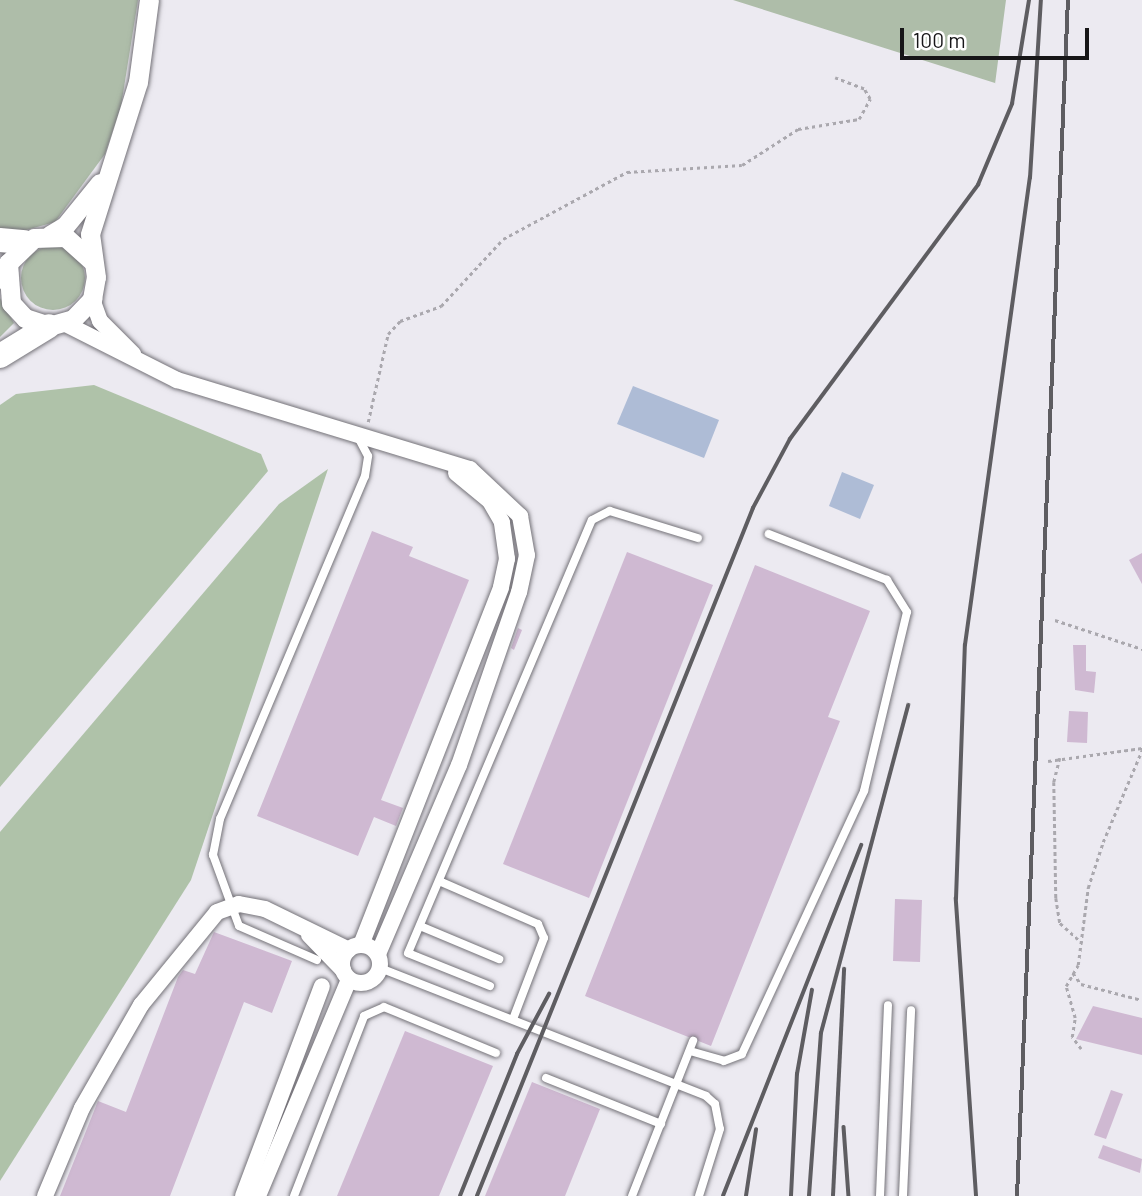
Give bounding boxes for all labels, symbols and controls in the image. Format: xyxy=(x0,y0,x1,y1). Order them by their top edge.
scale bar xyxy=(904,14,1093,58)
text: 100 m xyxy=(913,27,966,52)

